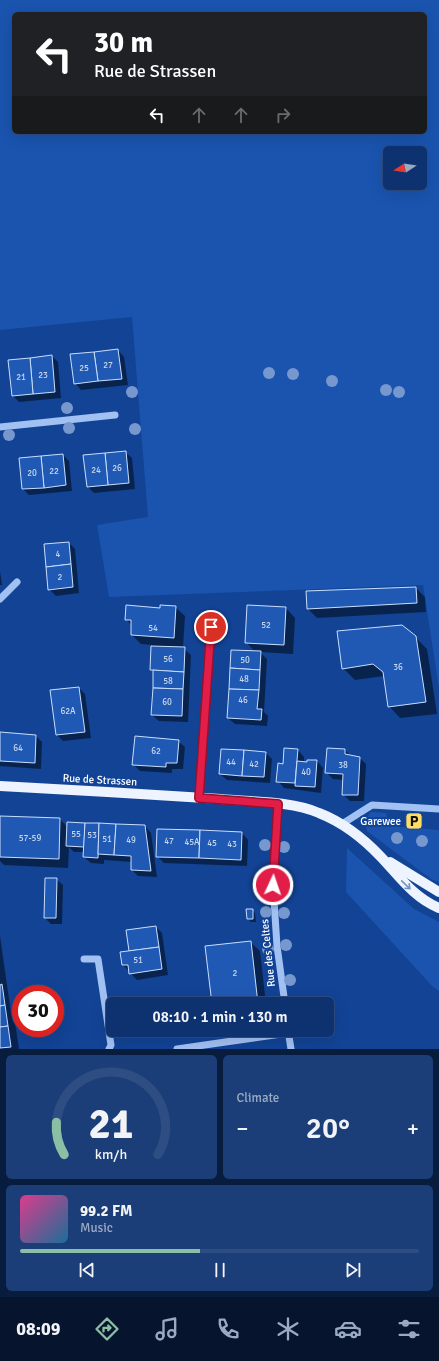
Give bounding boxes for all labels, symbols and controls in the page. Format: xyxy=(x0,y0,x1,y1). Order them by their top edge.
text: 30 m xyxy=(94,26,153,60)
icon: left xyxy=(28,28,80,80)
text: Rue de Strassen xyxy=(94,60,216,82)
icon: left xyxy=(146,104,168,126)
icon: ahead xyxy=(188,104,210,126)
icon: ahead xyxy=(230,104,252,126)
icon: right xyxy=(272,104,294,126)
north arrow xyxy=(383,146,427,190)
map controls xyxy=(383,146,427,190)
house number: 27 xyxy=(103,360,113,371)
house number: 25 xyxy=(79,363,89,374)
house number: 23 xyxy=(38,370,48,381)
house number: 21 xyxy=(16,372,26,383)
house number: 26 xyxy=(112,463,122,474)
house number: 24 xyxy=(91,465,101,476)
house number: 22 xyxy=(49,466,59,477)
house number: 20 xyxy=(27,468,37,479)
house number: 4 xyxy=(56,549,61,560)
house number: 2 xyxy=(58,572,63,583)
pin xyxy=(194,610,228,644)
icon: arrive xyxy=(200,616,222,638)
house number: 52 xyxy=(261,620,271,631)
house number: 54 xyxy=(148,623,158,634)
house number: 56 xyxy=(163,654,173,665)
house number: 50 xyxy=(240,655,250,666)
house number: 36 xyxy=(393,662,403,673)
house number: 48 xyxy=(239,674,249,685)
house number: 58 xyxy=(163,676,173,687)
house number: 46 xyxy=(238,695,248,706)
house number: 60 xyxy=(162,697,172,708)
house number: 62A xyxy=(60,706,76,717)
house number: 64 xyxy=(13,743,23,754)
house number: 62 xyxy=(151,746,161,757)
house number: 44 xyxy=(226,757,236,768)
house number: 42 xyxy=(249,759,259,770)
house number: 38 xyxy=(338,760,348,771)
house number: 40 xyxy=(301,767,311,778)
street label: Rue de Strassen xyxy=(62,772,138,788)
parking icon: Garewee xyxy=(404,811,424,831)
place label: Garewee xyxy=(360,815,401,828)
house number: 55 xyxy=(71,829,81,840)
house number: 53 xyxy=(87,830,97,841)
house number: 57-59 xyxy=(19,833,41,844)
house number: 51 xyxy=(102,834,112,845)
house number: 49 xyxy=(126,835,136,846)
house number: 47 xyxy=(164,836,174,847)
house number: 45A xyxy=(184,837,200,848)
house number: 45 xyxy=(207,838,217,849)
house number: 43 xyxy=(227,839,237,850)
position arrow xyxy=(252,864,294,906)
one-way arrow xyxy=(401,880,411,890)
street label: Rue des Celtes xyxy=(258,918,278,988)
house number: 51 xyxy=(133,955,143,966)
house number: 2 xyxy=(233,968,238,979)
speed limit sign: 30 xyxy=(12,985,64,1037)
text: 08:10 · 1 min · 130 m xyxy=(153,1008,287,1026)
text: Climate xyxy=(237,1090,279,1106)
text: 21 xyxy=(89,1099,134,1150)
text: 20° xyxy=(306,1110,350,1147)
text: − xyxy=(237,1115,248,1142)
text: + xyxy=(407,1115,419,1142)
text: km/h xyxy=(95,1146,127,1163)
text: 99.2 FM xyxy=(80,1202,132,1220)
text: Music xyxy=(80,1220,113,1236)
icon: previous xyxy=(76,1259,98,1281)
icon: pause xyxy=(209,1259,231,1281)
icon: next xyxy=(342,1259,364,1281)
icon: directions xyxy=(93,1315,121,1343)
icon: music xyxy=(153,1315,181,1343)
icon: phone xyxy=(214,1315,242,1343)
icon: climate xyxy=(274,1315,302,1343)
icon: car xyxy=(334,1315,362,1343)
icon: filters xyxy=(395,1315,423,1343)
text: 08:09 xyxy=(16,1318,60,1340)

